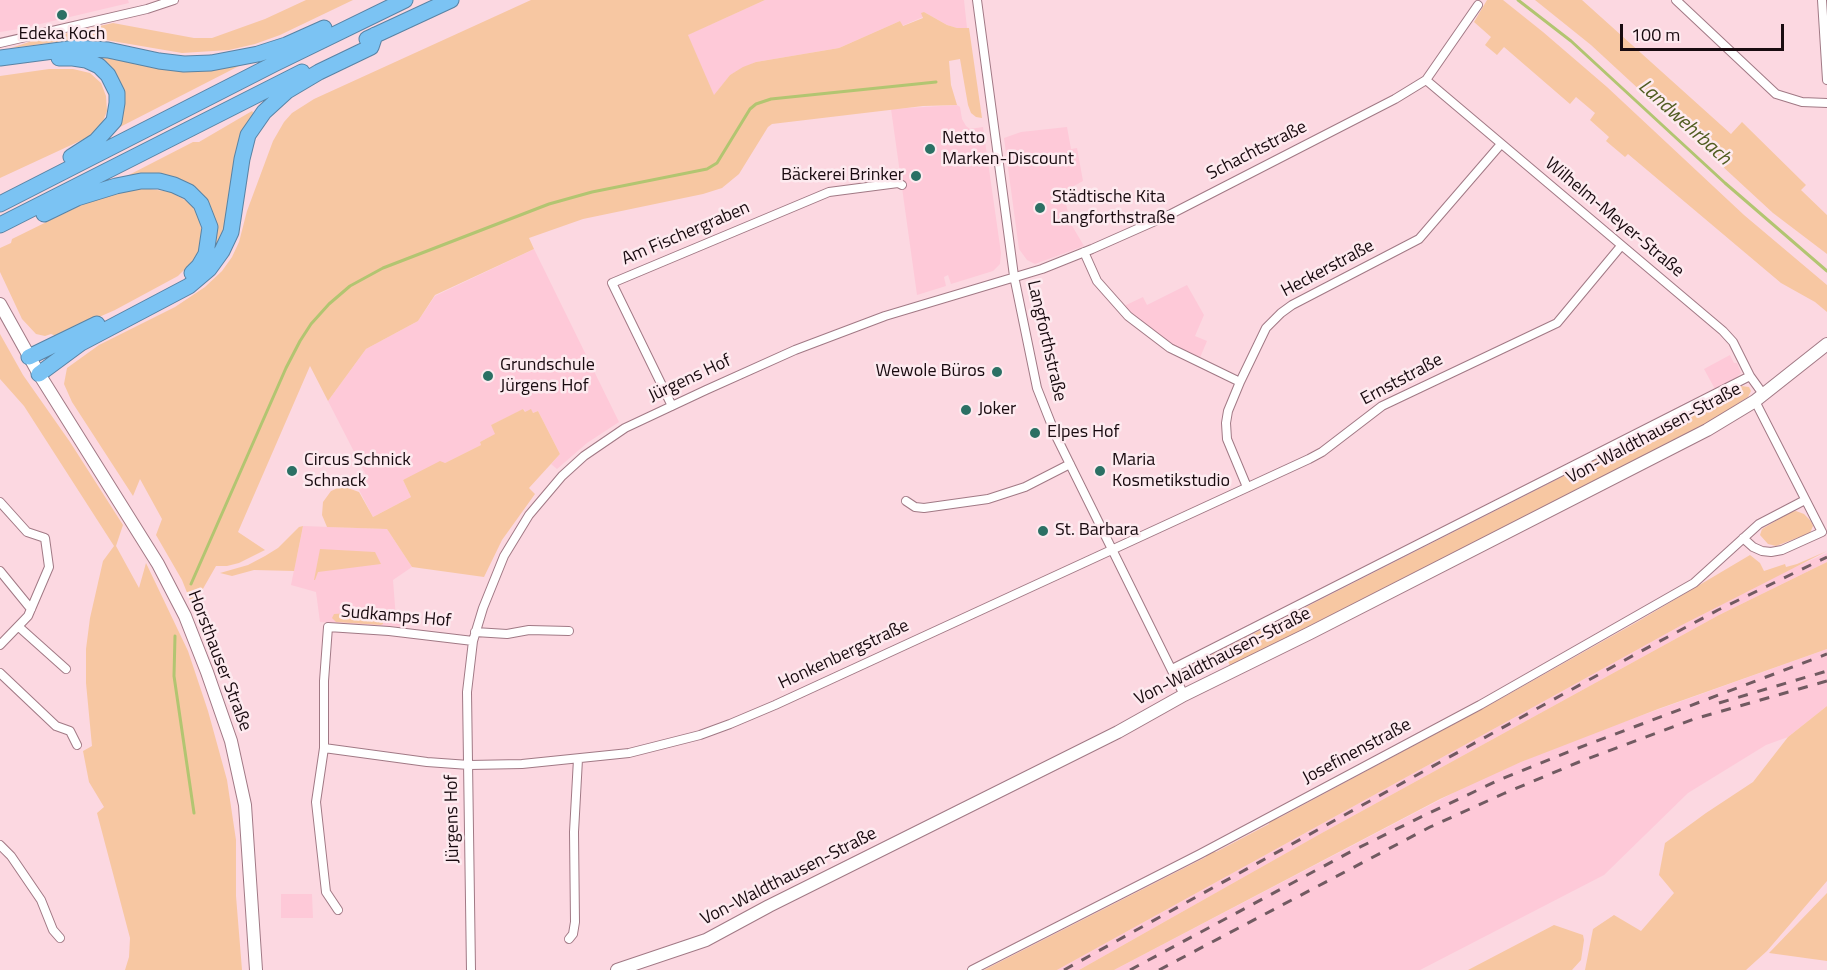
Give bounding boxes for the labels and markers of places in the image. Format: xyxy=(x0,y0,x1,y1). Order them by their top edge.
marker: Edeka Koch xyxy=(55,8,69,22)
place label: Edeka Koch xyxy=(19,24,105,46)
place label: Netto Marken-Discount xyxy=(942,128,1074,170)
marker: Netto Marken-Discount xyxy=(923,142,937,156)
place label: Bäckerei Brinker xyxy=(781,165,904,187)
marker: Bäckerei Brinker xyxy=(909,169,923,183)
place label: Städtische Kita Langforthstraße xyxy=(1052,187,1175,230)
marker: Städtische Kita Langforthstraße xyxy=(1033,201,1047,215)
place label: Grundschule Jürgens Hof xyxy=(500,355,595,398)
place label: Wewole Büros xyxy=(876,361,985,383)
marker: Wewole Büros xyxy=(990,365,1004,379)
marker: Grundschule Jürgens Hof xyxy=(481,369,495,383)
place label: Joker xyxy=(978,399,1016,421)
marker: Joker xyxy=(959,403,973,417)
place label: Elpes Hof xyxy=(1047,422,1120,444)
marker: Elpes Hof xyxy=(1028,426,1042,440)
place label: Circus Schnick Schnack xyxy=(304,450,411,492)
place label: Maria Kosmetikstudio xyxy=(1112,450,1230,492)
marker: Circus Schnick Schnack xyxy=(285,464,299,478)
marker: Maria Kosmetikstudio xyxy=(1093,464,1107,478)
place label: St. Barbara xyxy=(1055,520,1139,542)
marker: St. Barbara xyxy=(1036,524,1050,538)

